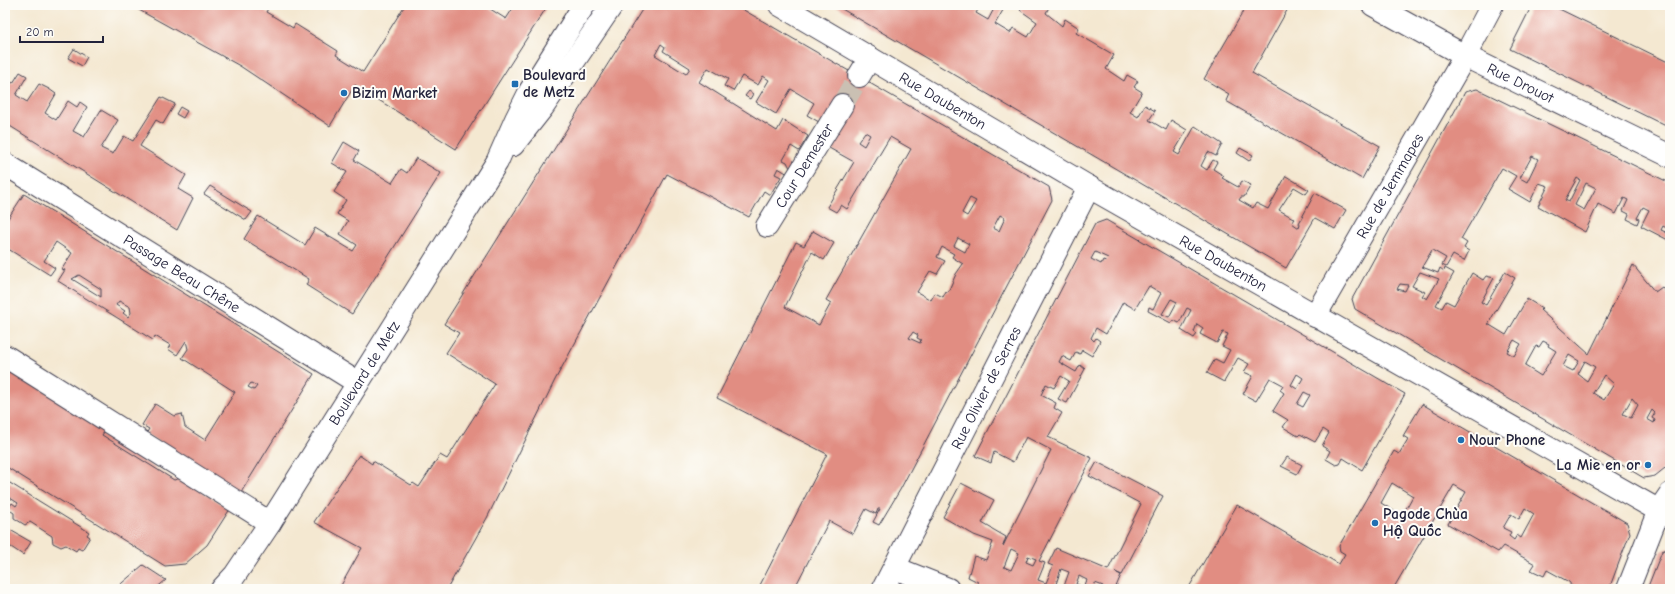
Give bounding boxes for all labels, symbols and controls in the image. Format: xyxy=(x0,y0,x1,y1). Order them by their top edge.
scale bar xyxy=(20,18,103,44)
text: 20 m xyxy=(26,25,54,39)
street label: Rue Drouot xyxy=(1484,59,1557,107)
place label: Boulevard de Metz xyxy=(523,66,586,101)
street label: Rue Daubenton xyxy=(896,68,990,134)
marker: Boulevard de Metz xyxy=(510,79,520,89)
place label: Bizim Market xyxy=(352,84,438,102)
marker: Bizim Market xyxy=(339,88,349,98)
street label: Cour Demester xyxy=(771,120,837,211)
street label: Rue de Jemmapes xyxy=(1353,130,1427,242)
street label: Passage Beau Chêne xyxy=(120,231,244,317)
street label: Rue Daubenton xyxy=(1176,231,1270,295)
street label: Boulevard de Metz xyxy=(325,317,404,428)
street label: Rue Olivier de Serres xyxy=(947,324,1025,452)
place label: Nour Phone xyxy=(1469,431,1545,449)
marker: Nour Phone xyxy=(1456,435,1466,445)
place label: La Mie en or xyxy=(1556,456,1640,474)
marker: La Mie en or xyxy=(1643,460,1653,470)
place label: Pagode Chùa Hộ Quốc xyxy=(1383,505,1468,540)
marker: Pagode Chùa Hộ Quốc xyxy=(1370,518,1380,528)

